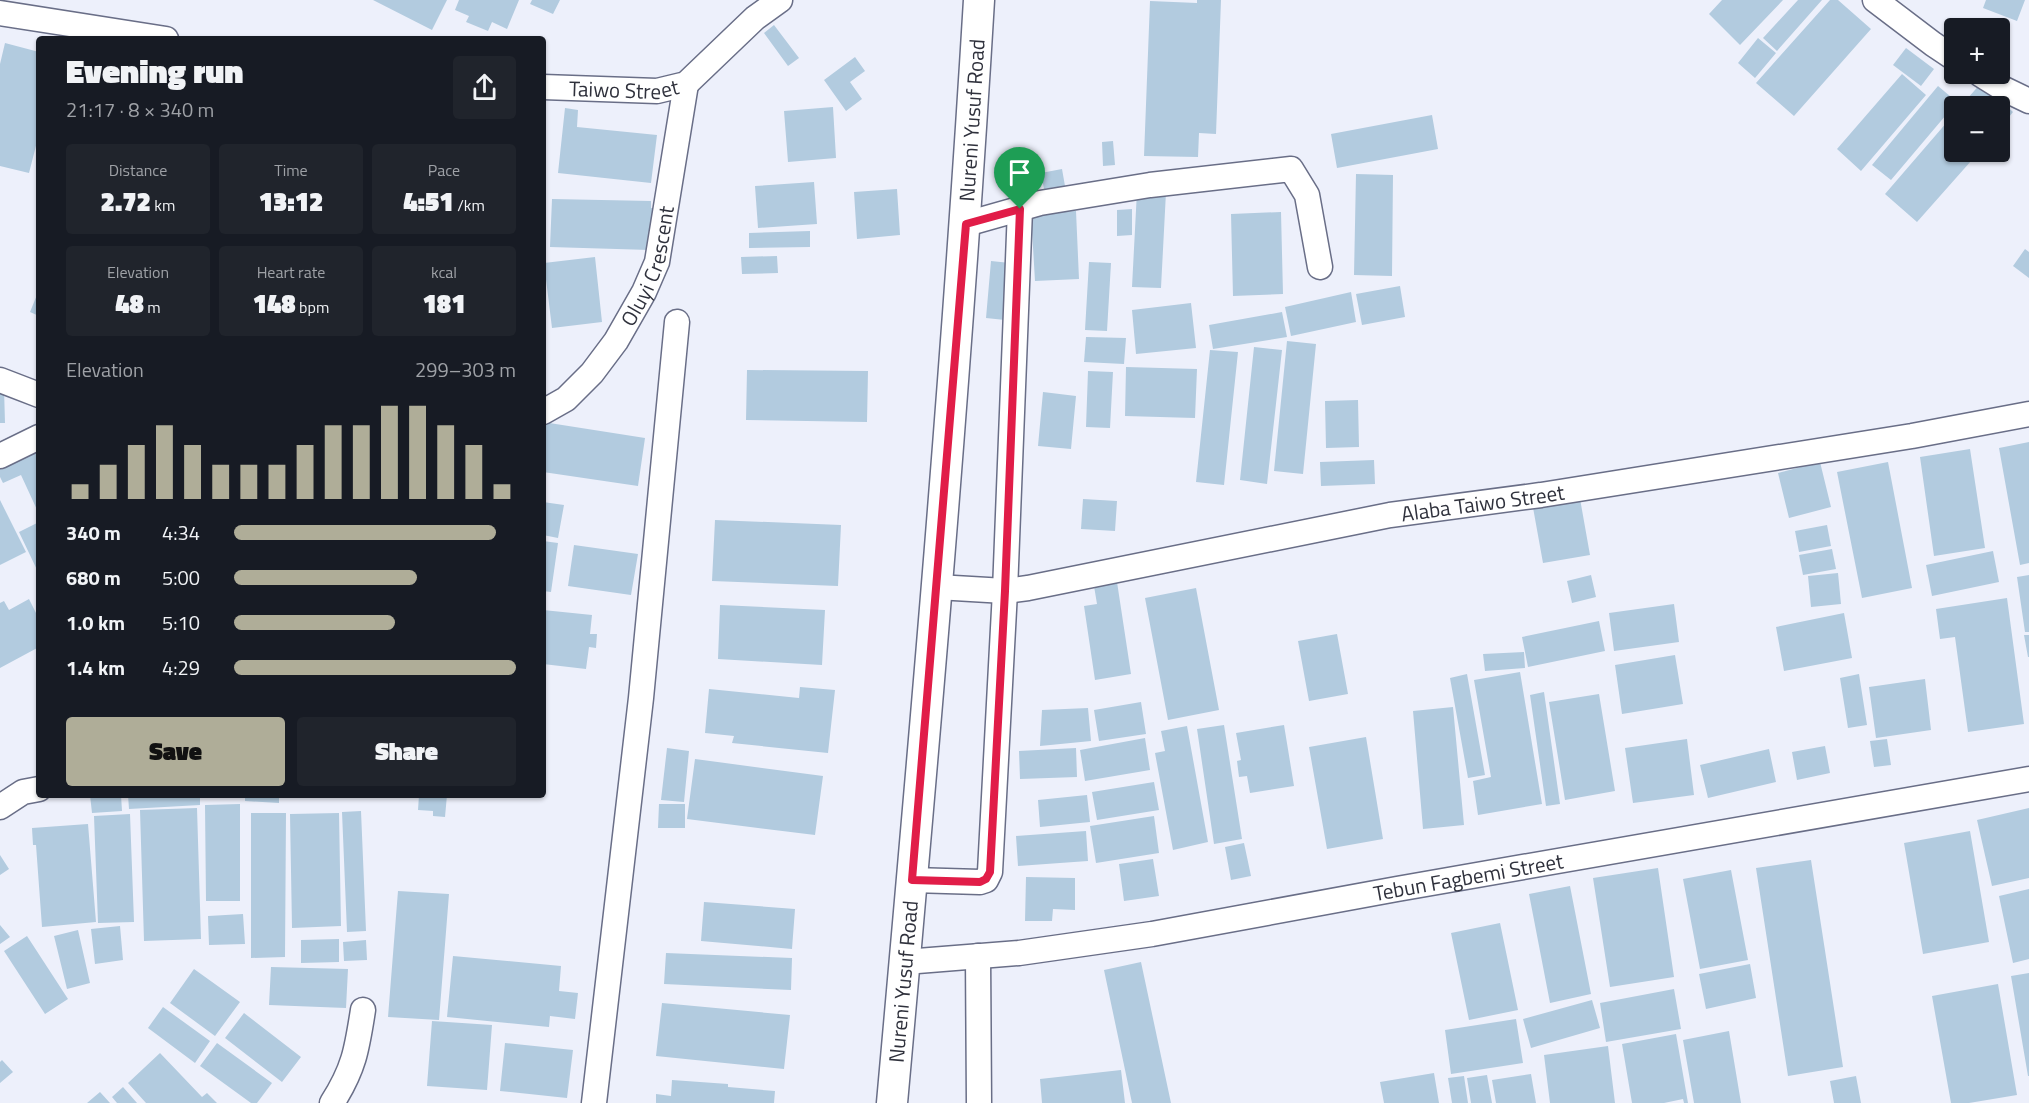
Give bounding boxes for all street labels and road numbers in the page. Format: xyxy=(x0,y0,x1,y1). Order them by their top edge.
street label: Nureni Yusuf Road xyxy=(950,38,993,203)
street label: Taiwo Street xyxy=(568,70,683,107)
street label: Oluyi Crescent xyxy=(612,203,682,332)
street label: Alaba Taiwo Street xyxy=(1399,475,1567,529)
street label: Tebun Fagbemi Street xyxy=(1371,844,1566,909)
street label: Nureni Yusuf Road xyxy=(880,899,926,1064)

